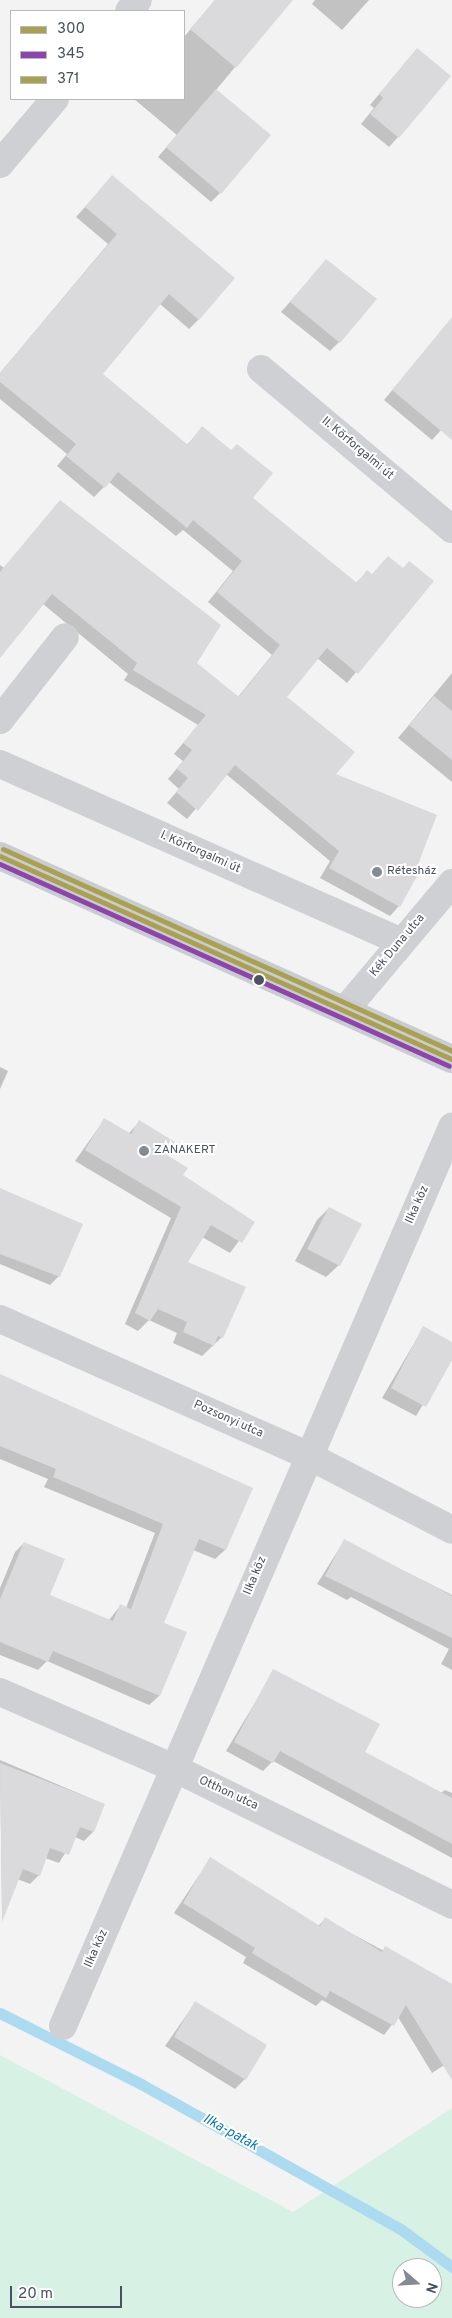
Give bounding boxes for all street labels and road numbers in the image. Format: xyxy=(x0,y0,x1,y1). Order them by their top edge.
street label: II. Körforgalmi út xyxy=(318,415,396,483)
street label: I. Körforgalmi út xyxy=(158,829,242,877)
street label: Kék Duna utca xyxy=(368,912,428,980)
street label: Ilka köz xyxy=(403,1184,433,1226)
street label: Pozsonyi utca xyxy=(191,1398,265,1442)
street label: Ilka köz xyxy=(241,1555,271,1597)
street label: Otthon utca xyxy=(196,1774,260,1814)
street label: Ilka köz xyxy=(82,1928,112,1970)

